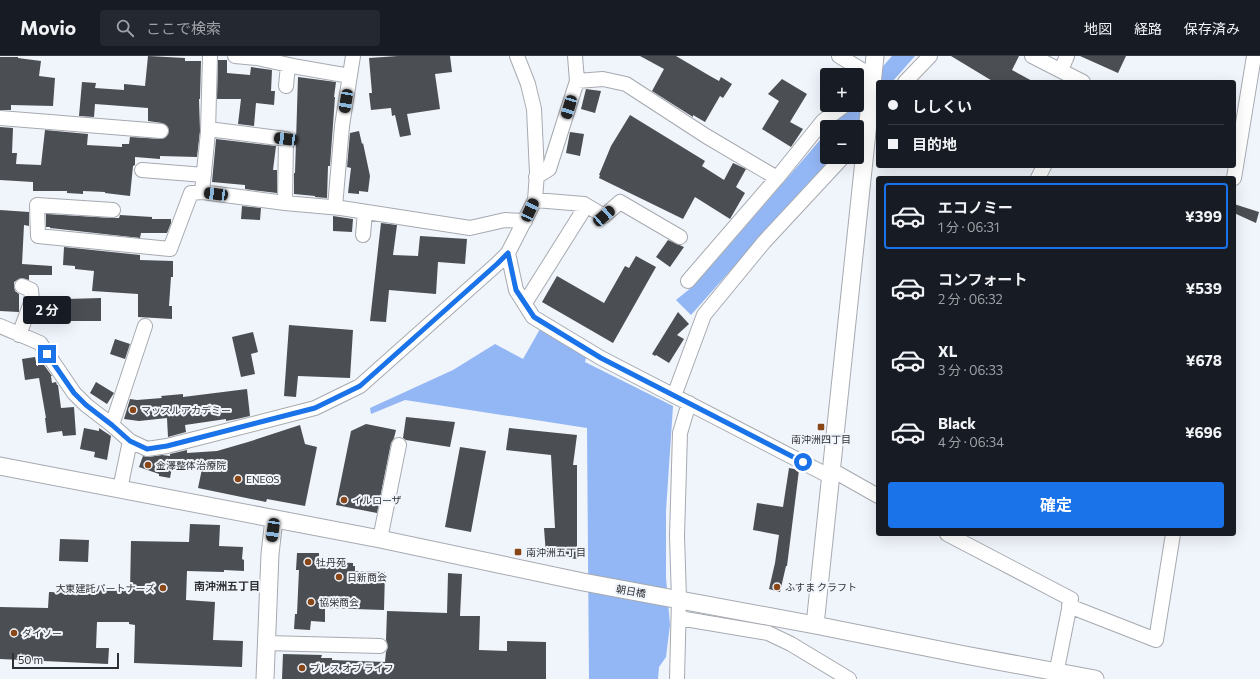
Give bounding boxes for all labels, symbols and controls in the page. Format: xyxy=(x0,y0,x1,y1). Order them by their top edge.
search box xyxy=(100,10,380,46)
text: Movio xyxy=(20,16,76,39)
icon: search xyxy=(114,17,136,39)
text: ここで検索 xyxy=(146,19,221,37)
text: 地図 xyxy=(1084,20,1112,37)
text: 経路 xyxy=(1134,20,1162,37)
text: 保存済み xyxy=(1184,20,1240,37)
map controls xyxy=(820,68,864,164)
button: + xyxy=(820,68,864,112)
car xyxy=(338,88,354,114)
car xyxy=(560,94,578,120)
text: ししくい xyxy=(912,97,972,115)
button: − xyxy=(820,120,864,164)
car xyxy=(273,132,299,146)
text: 目的地 xyxy=(912,135,957,153)
car xyxy=(203,187,229,201)
car xyxy=(519,197,541,223)
icon: car xyxy=(890,198,926,234)
text: エコノミー xyxy=(938,198,1013,216)
car xyxy=(591,204,617,228)
text: ¥399 xyxy=(1185,207,1222,225)
text: 1 分 · 06:31 xyxy=(938,219,1000,235)
icon: car xyxy=(890,270,926,306)
text: コンフォート xyxy=(938,270,1028,288)
text: ¥539 xyxy=(1186,279,1222,297)
text: 2 分 · 06:32 xyxy=(938,291,1003,307)
callout: 2 分 xyxy=(23,296,71,324)
text: 2 分 xyxy=(36,302,58,318)
icon: car xyxy=(890,342,926,378)
text: XL xyxy=(938,342,957,360)
route end xyxy=(38,345,56,363)
text: ¥678 xyxy=(1186,351,1222,369)
text: 3 分 · 06:33 xyxy=(938,362,1003,378)
place label: マッスルアカデミー xyxy=(141,404,231,416)
marker: マッスルアカデミー xyxy=(128,405,138,415)
icon: car xyxy=(890,414,926,450)
text: Black xyxy=(938,414,976,432)
marker: 南沖洲四丁目 xyxy=(816,422,826,432)
text: ¥696 xyxy=(1185,423,1222,441)
place label: 南沖洲四丁目 xyxy=(791,433,851,445)
text: 4 分 · 06:34 xyxy=(938,434,1004,450)
route start xyxy=(794,453,812,471)
place label: 金澤整体治療院 xyxy=(156,459,226,471)
marker: 金澤整体治療院 xyxy=(143,460,153,470)
place label: ENEOS xyxy=(246,473,280,485)
marker: ENEOS xyxy=(233,474,243,484)
button: 確定 xyxy=(888,482,1224,528)
place label: イルローザ xyxy=(352,494,402,506)
marker: イルローザ xyxy=(339,495,349,505)
car xyxy=(265,517,281,543)
place label: 南沖洲五丁目 xyxy=(526,546,586,558)
marker: 南沖洲五丁目 xyxy=(513,547,523,557)
place label: 牡丹苑 xyxy=(316,556,346,568)
marker: 牡丹苑 xyxy=(303,557,313,567)
place label: 日新商会 xyxy=(347,571,387,583)
marker: 日新商会 xyxy=(334,572,344,582)
district label: 南沖洲五丁目 xyxy=(194,579,260,592)
place label: ふすま クラフト xyxy=(785,581,857,593)
place label: 大東建託パートナーズ xyxy=(56,582,155,594)
street label: 朝日橋 xyxy=(615,582,647,600)
marker: ふすま クラフト xyxy=(772,582,782,592)
marker: 大東建託パートナーズ xyxy=(158,583,168,593)
place label: 協栄商会 xyxy=(319,596,359,608)
marker: 協栄商会 xyxy=(306,597,316,607)
place label: ダイソー xyxy=(22,627,62,639)
marker: ダイソー xyxy=(9,628,19,638)
scale bar xyxy=(12,651,119,670)
text: 50 m xyxy=(18,653,43,666)
place label: ブレス オブ ライフ xyxy=(310,662,394,674)
marker: ブレス オブ ライフ xyxy=(297,663,307,673)

